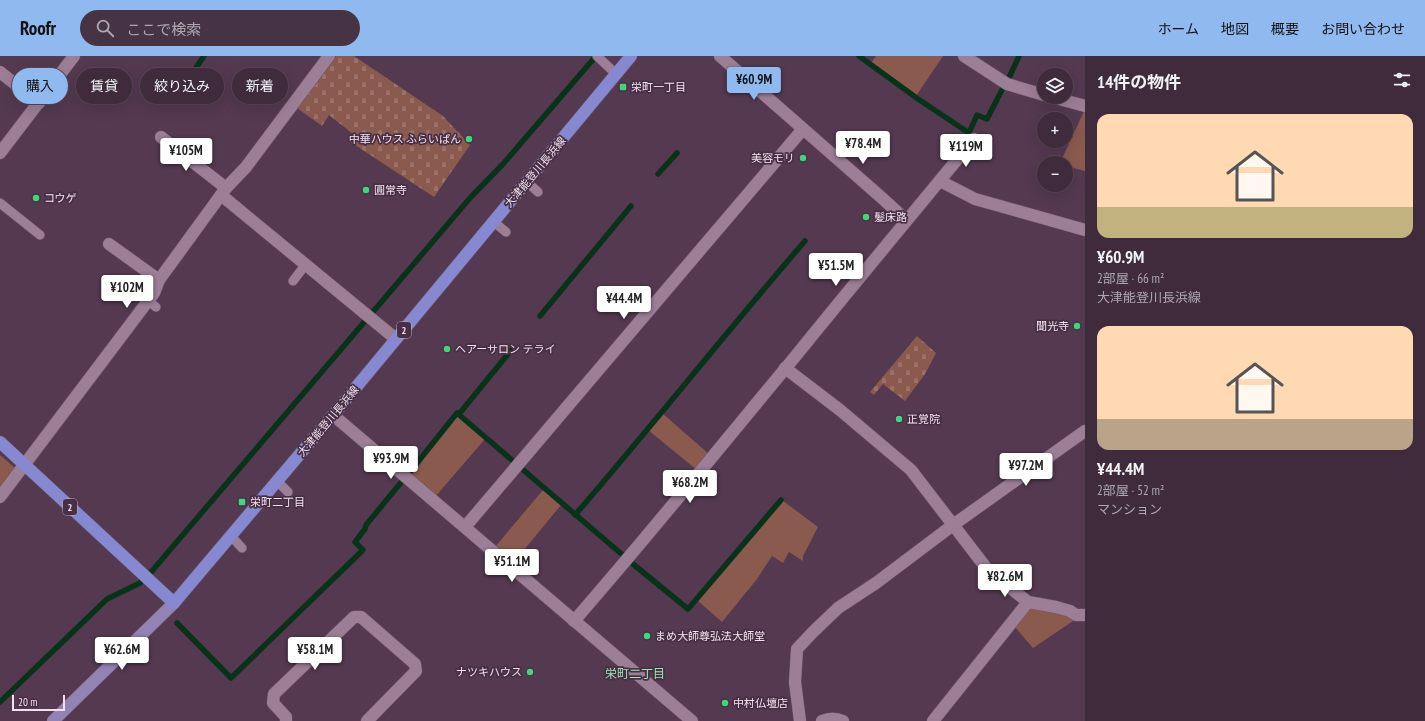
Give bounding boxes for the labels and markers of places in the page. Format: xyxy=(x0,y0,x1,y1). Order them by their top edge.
pin: ¥60.9M xyxy=(721,67,787,101)
place label: 栄町一丁目 xyxy=(631,80,686,94)
marker: 栄町一丁目 xyxy=(618,82,628,92)
pin: ¥78.4M xyxy=(830,131,896,165)
place label: 中華ハウス ふらいぱん xyxy=(349,132,461,146)
marker: 中華ハウス ふらいぱん xyxy=(464,134,474,144)
pin: ¥119M xyxy=(938,134,994,168)
pin: ¥105M xyxy=(158,138,214,172)
place label: 美容モリ xyxy=(751,151,795,165)
marker: 美容モリ xyxy=(798,153,808,163)
place label: 圓常寺 xyxy=(374,183,407,197)
marker: 圓常寺 xyxy=(361,185,371,195)
place label: コウゲ xyxy=(44,191,77,205)
marker: コウゲ xyxy=(31,193,41,203)
place label: 髪床路 xyxy=(874,210,907,224)
marker: 髪床路 xyxy=(861,212,871,222)
pin: ¥51.5M xyxy=(803,253,869,287)
pin: ¥102M xyxy=(99,275,155,309)
pin: ¥44.4M xyxy=(591,286,657,320)
place label: 聞光寺 xyxy=(1036,319,1069,333)
marker: 聞光寺 xyxy=(1072,321,1082,331)
place label: ヘアーサロン テライ xyxy=(455,342,555,356)
marker: ヘアーサロン テライ xyxy=(442,344,452,354)
place label: 正覚院 xyxy=(907,412,940,426)
marker: 正覚院 xyxy=(894,414,904,424)
pin: ¥93.9M xyxy=(358,446,424,480)
pin: ¥97.2M xyxy=(993,453,1059,487)
pin: ¥68.2M xyxy=(657,470,723,504)
place label: 栄町二丁目 xyxy=(250,495,305,509)
marker: 栄町二丁目 xyxy=(237,497,247,507)
pin: ¥51.1M xyxy=(479,549,545,583)
pin: ¥82.6M xyxy=(972,564,1038,598)
place label: まめ大師尊弘法大師堂 xyxy=(655,629,765,643)
marker: まめ大師尊弘法大師堂 xyxy=(642,631,652,641)
pin: ¥62.6M xyxy=(89,637,155,671)
pin: ¥58.1M xyxy=(282,637,348,671)
place label: ナツキハウス xyxy=(456,665,522,679)
marker: ナツキハウス xyxy=(525,667,535,677)
place label: 中村仏壇店 xyxy=(733,696,788,710)
marker: 中村仏壇店 xyxy=(720,698,730,708)

